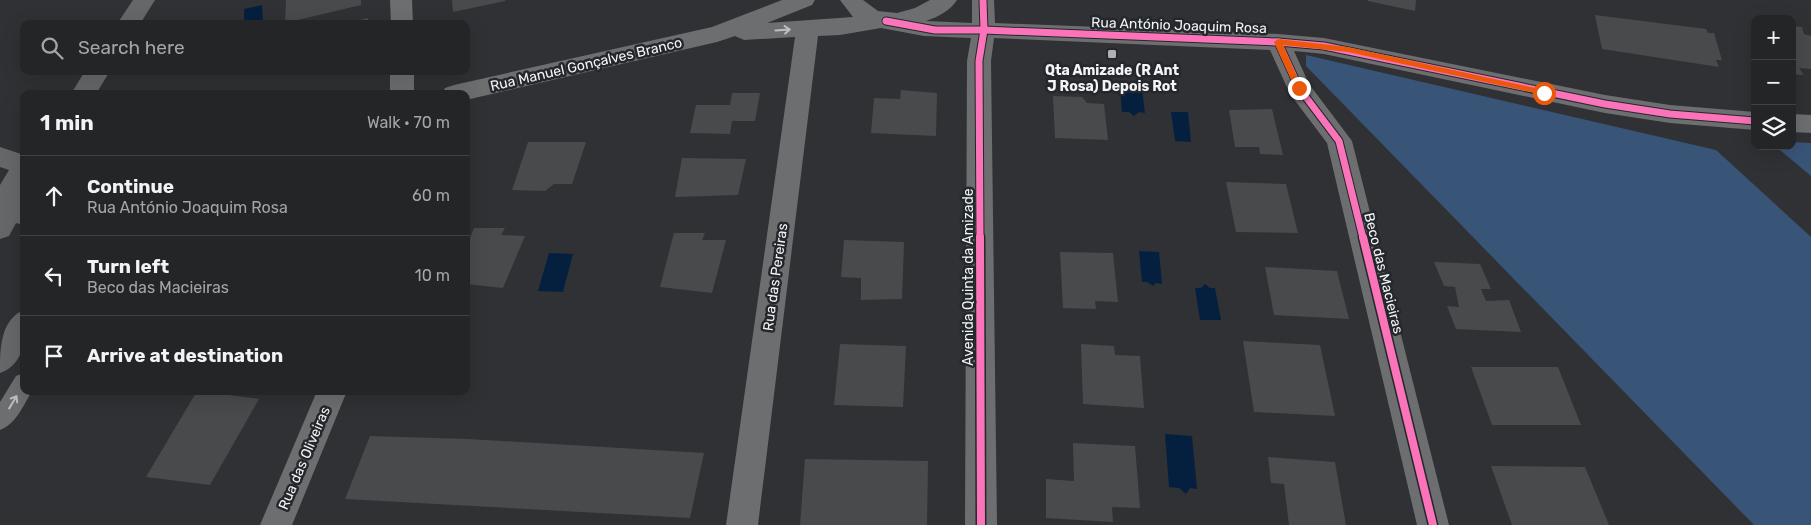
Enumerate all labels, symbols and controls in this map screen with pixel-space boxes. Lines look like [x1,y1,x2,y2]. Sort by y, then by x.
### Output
street label: Rua António Joaquim Rosa [1091,14,1267,37]
map controls [1751,15,1796,150]
button: + [1751,15,1796,60]
search box [20,20,470,75]
one-way arrow [775,25,791,34]
icon: search [38,34,66,62]
street label: Rua Manuel Gonçalves Branco [488,34,684,95]
text: Search here [78,36,185,59]
marker: Qta Amizade (R Ant J Rosa) Depois Rot [1106,48,1118,60]
button: − [1751,60,1796,105]
place label: Qta Amizade (R Ant J Rosa) Depois Rot [1045,62,1179,95]
route end [1288,77,1311,100]
route start [1533,82,1556,105]
button: layers [1751,105,1796,150]
text: 1 min [40,110,94,135]
text: Walk · 70 m [367,113,450,132]
text: Continue [87,175,174,198]
icon: ahead [40,182,68,210]
text: 60 m [412,186,450,205]
street label: Avenida Quinta da Amizade [960,188,977,366]
text: Rua António Joaquim Rosa [87,198,288,217]
street label: Beco das Macieiras [1360,211,1407,335]
street label: Rua das Pereiras [760,222,791,332]
text: Turn left [87,255,169,278]
icon: left [40,262,68,290]
text: 10 m [415,266,450,285]
text: Beco das Macieiras [87,278,229,297]
icon: arrive [40,342,68,370]
text: Arrive at destination [87,344,283,367]
one-way arrow [8,395,18,409]
street label: Rua das Oliveiras [275,404,334,512]

